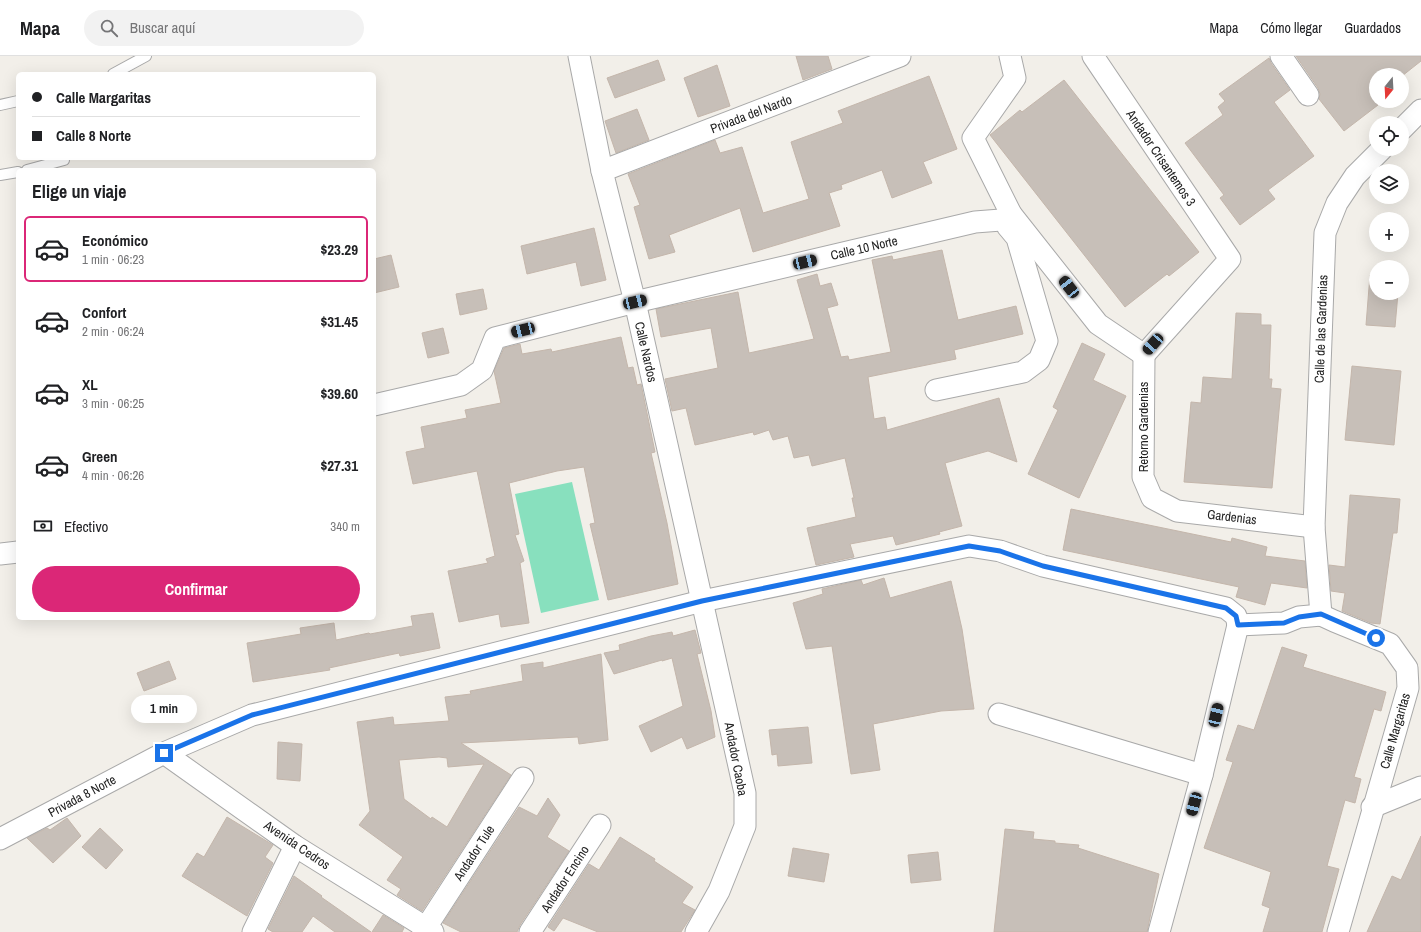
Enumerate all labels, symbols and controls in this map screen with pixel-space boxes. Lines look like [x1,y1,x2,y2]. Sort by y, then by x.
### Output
search box [84,10,364,46]
text: Mapa [20,15,60,41]
icon: search [98,17,120,39]
text: Buscar aquí [130,17,195,38]
text: Mapa [1210,19,1238,37]
text: Cómo llegar [1260,19,1322,37]
text: Guardados [1344,19,1401,37]
north arrow [1369,68,1409,108]
map controls [1369,68,1409,300]
text: Calle Margaritas [56,87,151,108]
street label: Privada del Nardo [708,91,794,137]
street label: Andador Crisantemos 3 [1122,106,1200,209]
button: locate [1369,116,1409,156]
text: Calle 8 Norte [56,125,131,146]
button: layers [1369,164,1409,204]
text: Elige un viaje [32,179,126,204]
button: + [1369,212,1409,252]
text: Económico [82,230,148,251]
icon: car [34,231,70,267]
street label: Calle 10 Norte [829,232,899,264]
text: $23.29 [320,239,358,260]
text: 1 min · 06:23 [82,251,144,268]
car [792,253,818,271]
button: − [1369,260,1409,300]
car [1057,274,1081,300]
street label: Calle de las Gardenias [1311,275,1331,383]
car [622,293,648,311]
text: Confort [82,302,126,323]
icon: car [34,303,70,339]
text: $31.45 [320,311,358,332]
street label: Calle Nardos [631,320,661,384]
car [510,321,536,339]
text: 2 min · 06:24 [82,323,144,340]
car [1141,331,1165,357]
text: XL [82,374,98,395]
icon: car [34,375,70,411]
street label: Retorno Gardenias [1135,382,1152,472]
text: $39.60 [320,383,358,404]
text: 3 min · 06:25 [82,395,144,412]
text: Green [82,446,118,467]
icon: car [34,447,70,483]
text: $27.31 [320,455,358,476]
text: 4 min · 06:26 [82,467,144,484]
street label: Gardenias [1206,506,1258,528]
icon: cash [32,515,54,537]
text: Efectivo [64,516,108,537]
text: 340 m [330,518,360,535]
button: Confirmar [32,566,360,612]
route start [1367,629,1385,647]
street label: Calle Margaritas [1376,691,1414,771]
callout: 1 min [131,695,197,723]
text: 1 min [150,700,178,717]
car [1207,702,1225,728]
street label: Andador Caoba [720,720,751,797]
route end [155,744,173,762]
street label: Privada 8 Norte [45,771,119,821]
car [1185,791,1203,817]
street label: Avenida Cedros [260,816,333,873]
street label: Andador Tule [449,822,498,885]
street label: Andador Encino [537,842,593,917]

